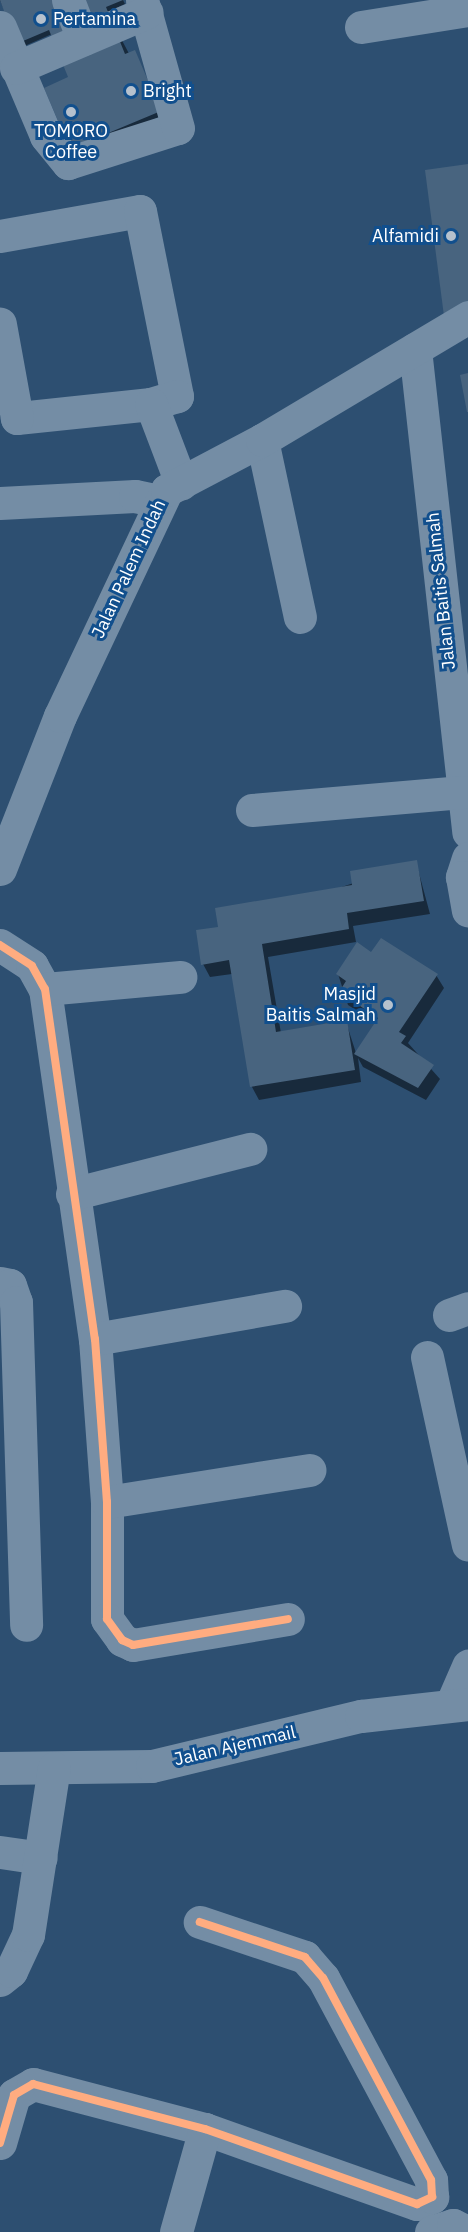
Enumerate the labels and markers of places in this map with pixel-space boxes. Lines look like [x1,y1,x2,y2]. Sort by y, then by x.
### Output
place label: Pertamina [53,8,136,30]
marker: Pertamina [34,12,48,26]
place label: Bright [143,80,192,102]
marker: Bright [124,84,138,98]
marker: TOMORO Coffee [64,105,78,119]
place label: TOMORO Coffee [34,121,108,164]
place label: Alfamidi [372,225,439,247]
marker: Alfamidi [444,229,458,243]
place label: Masjid Baitis Salmah [266,984,376,1026]
marker: Masjid Baitis Salmah [381,998,395,1012]

